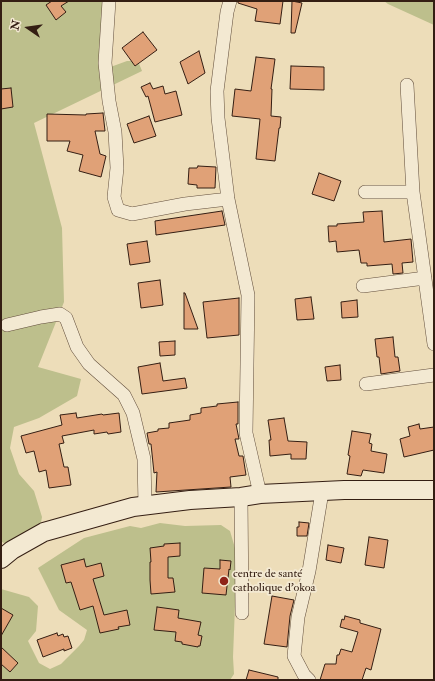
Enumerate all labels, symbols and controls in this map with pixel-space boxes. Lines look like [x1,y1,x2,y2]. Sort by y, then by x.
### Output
north arrow [8,8,48,48]
text: N [8,19,23,31]
place label: centre de santé catholique d'okoa [233,567,316,595]
marker: centre de santé catholique d'okoa [218,575,230,587]

